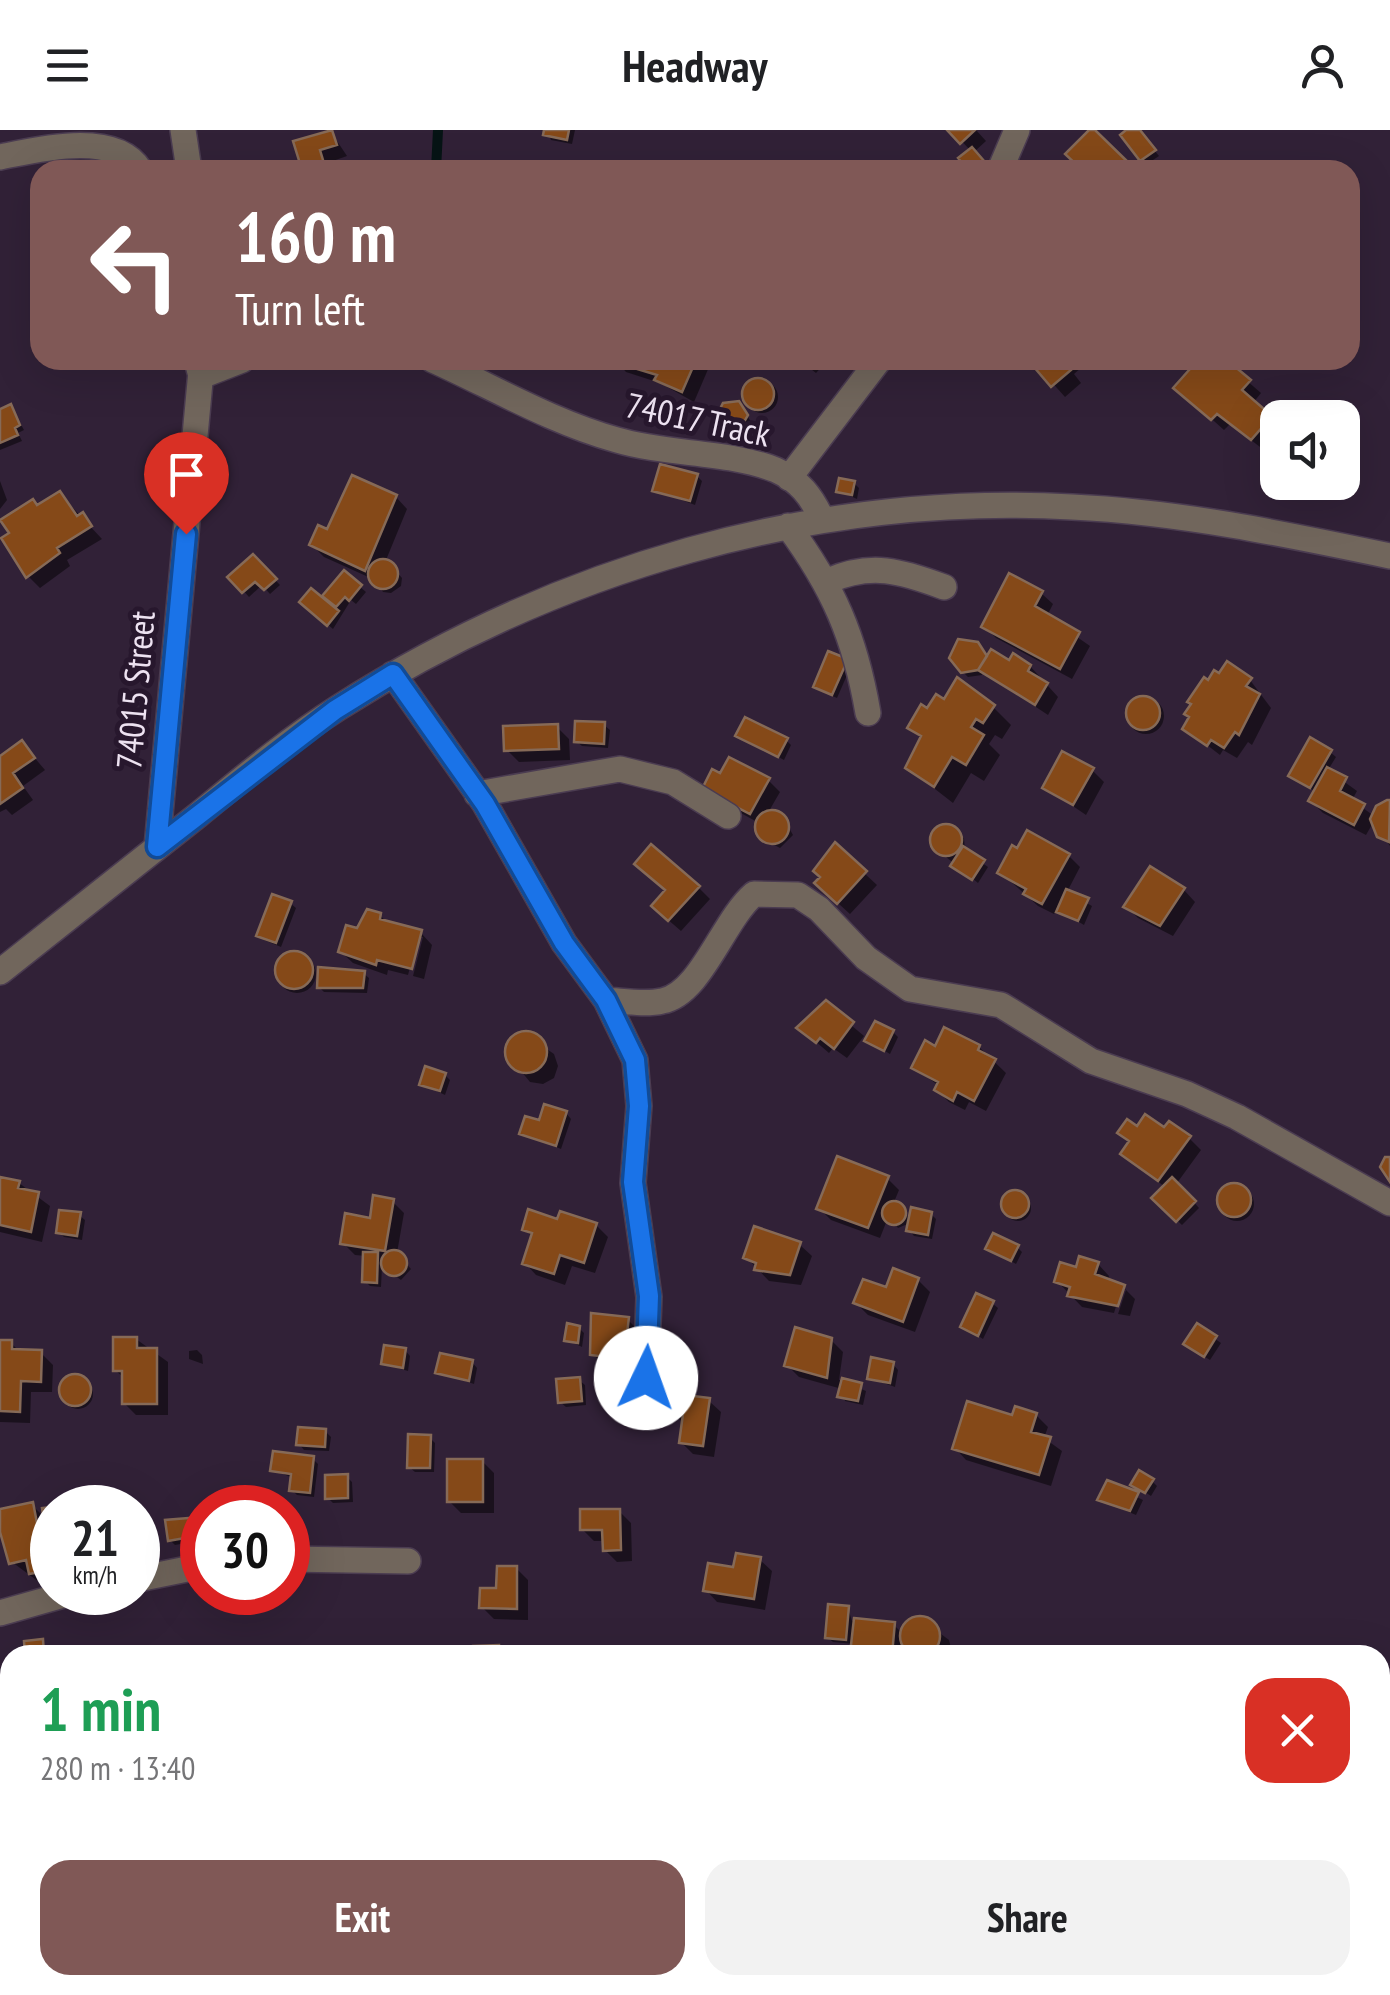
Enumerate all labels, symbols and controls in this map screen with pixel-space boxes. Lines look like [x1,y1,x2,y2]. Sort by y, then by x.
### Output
text: Headway [622,36,768,94]
icon: menu [40,38,95,93]
icon: person [1295,38,1350,93]
text: 160 m [235,191,396,281]
icon: left [70,200,200,330]
text: Turn left [235,279,365,337]
street label: 74017 Track [622,381,775,457]
map controls [1260,400,1360,500]
button: sound [1260,400,1360,500]
pin [144,432,229,535]
icon: arrive [159,447,214,502]
street label: 74015 Street [105,609,165,771]
position arrow [594,1326,698,1430]
speed limit sign: 30 [180,1485,310,1615]
text: 21 [71,1505,119,1570]
text: km/h [73,1559,117,1591]
text: 1 min [40,1670,161,1748]
button: close [1245,1678,1350,1783]
text: 280 m · 13:40 [40,1747,195,1789]
button: Exit [40,1860,685,1975]
button: Share [705,1860,1350,1975]

